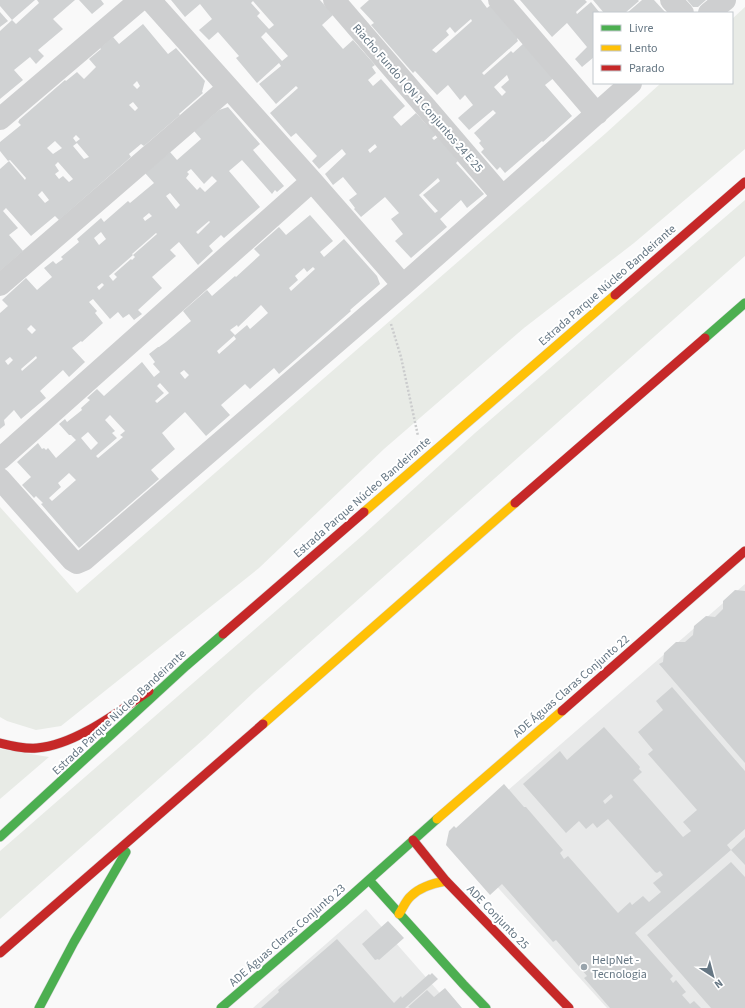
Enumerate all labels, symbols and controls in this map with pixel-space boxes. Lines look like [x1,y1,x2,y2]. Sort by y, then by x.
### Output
legend [593,12,733,84]
street label: Riacho Fundo I QN 1 Conjuntos 24 E 25 [348,20,487,176]
text: Livre [629,20,653,37]
text: Lento [629,40,658,57]
text: Parado [629,60,664,77]
street label: Estrada Parque Núcleo Bandeirante [535,221,680,350]
street label: Estrada Parque Núcleo Bandeirante [290,433,435,562]
street label: ADE Águas Claras Conjunto 22 [509,631,633,742]
street label: Estrada Parque Núcleo Bandeirante [49,646,190,779]
street label: ADE Águas Claras Conjunto 23 [225,880,349,991]
street label: ADE Conjunto 25 [463,881,533,953]
place label: HelpNet - Tecnologia [592,952,647,983]
north arrow [693,956,733,996]
marker: HelpNet - Tecnologia [579,962,589,972]
text: N [711,975,726,992]

